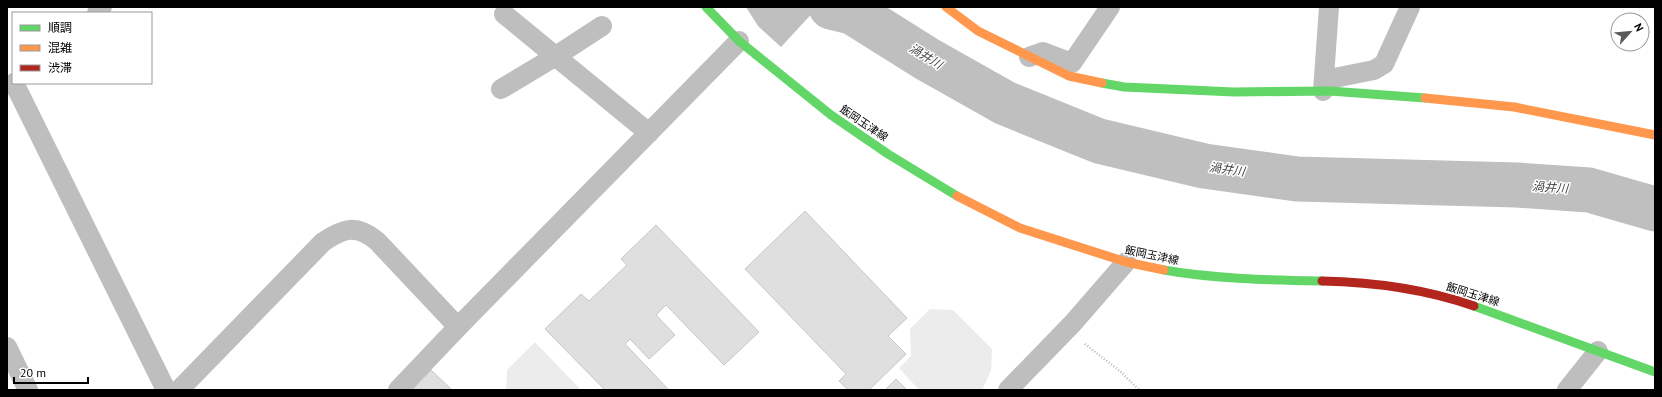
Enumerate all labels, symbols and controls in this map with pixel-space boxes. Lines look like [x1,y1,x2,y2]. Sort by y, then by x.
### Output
legend [12,12,152,84]
north arrow [1610,12,1650,52]
text: 順調 [48,20,72,35]
text: N [1631,21,1647,34]
text: 混雑 [48,40,72,55]
water label: 渦井川 [907,40,947,73]
text: 渋滞 [48,60,72,75]
street label: 飯岡玉津線 [837,102,891,144]
water label: 渦井川 [1208,159,1248,179]
water label: 渦井川 [1532,178,1570,196]
street label: 飯岡玉津線 [1124,242,1180,268]
street label: 飯岡玉津線 [1445,279,1501,309]
scale bar [14,359,88,385]
text: 20 m [20,365,46,380]

